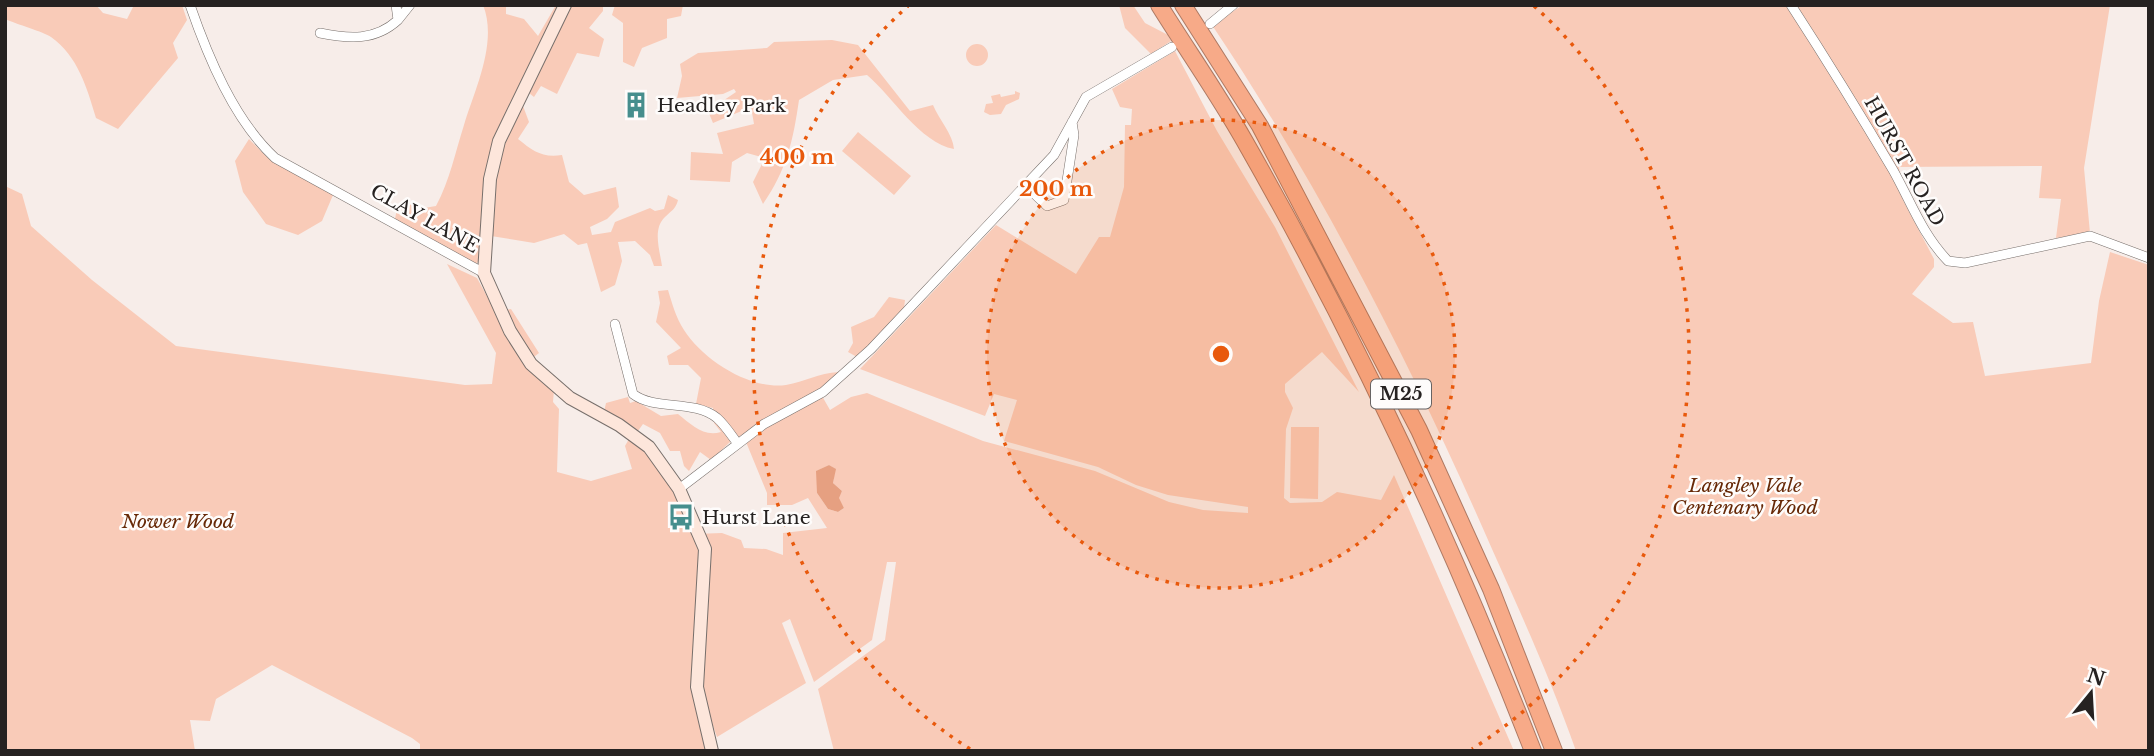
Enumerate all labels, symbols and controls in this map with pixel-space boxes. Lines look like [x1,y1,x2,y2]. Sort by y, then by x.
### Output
building icon: Headley Park [621,90,651,120]
street label: HURST ROAD [1859,92,1950,230]
place label: Headley Park [657,94,787,117]
text: 400 m [760,144,834,170]
text: 200 m [1019,176,1093,202]
street label: CLAY LANE [367,179,483,258]
centre of rings [1209,342,1233,366]
road number: M25 [1371,380,1431,408]
park label: Langley Vale Centenary Wood [1672,474,1818,519]
bus stop icon: Hurst Lane [666,502,696,532]
place label: Hurst Lane [702,506,811,529]
park label: Nower Wood [121,510,235,533]
north arrow [2056,658,2126,728]
text: N [2084,664,2108,691]

